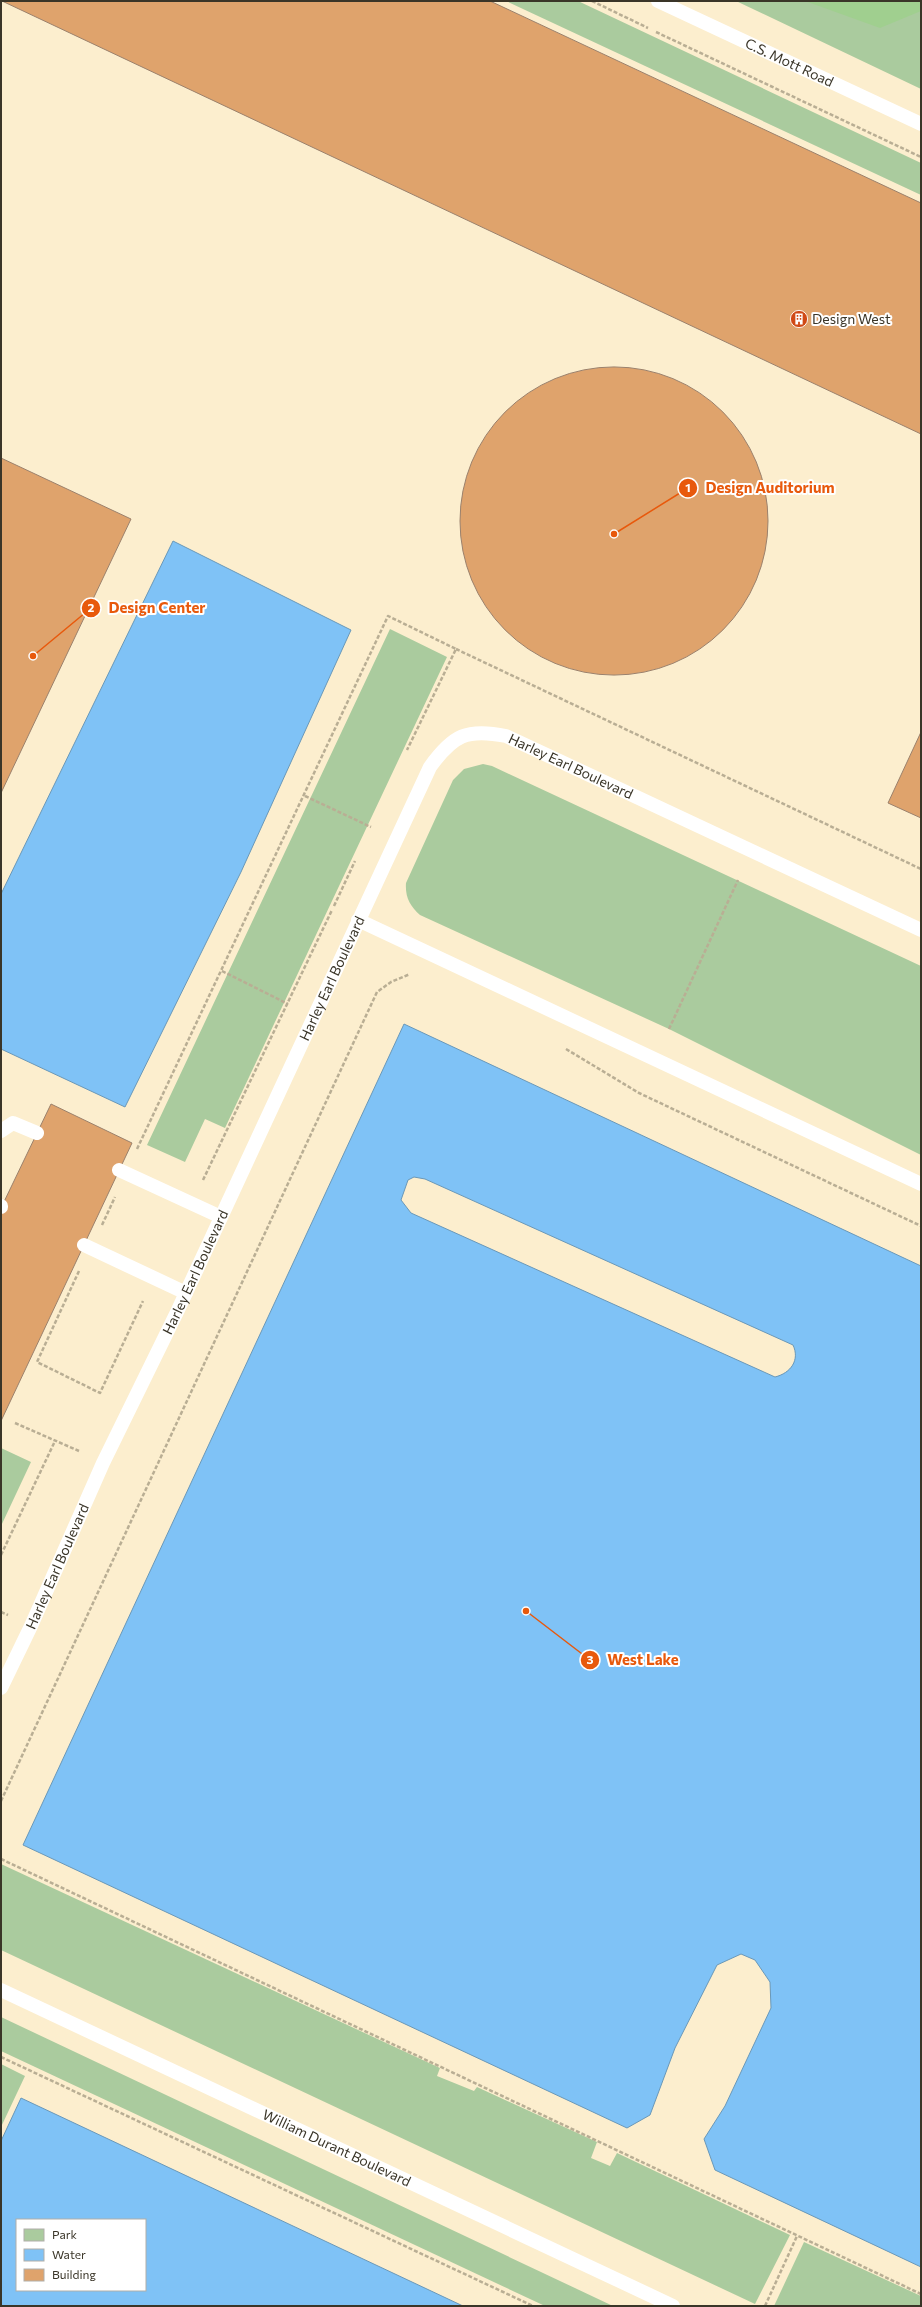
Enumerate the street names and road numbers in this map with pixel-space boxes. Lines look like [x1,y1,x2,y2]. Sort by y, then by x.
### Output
street label: C.S. Mott Road [743,34,836,90]
street label: Harley Earl Boulevard [506,729,636,802]
street label: Harley Earl Boulevard [295,913,368,1043]
street label: Harley Earl Boulevard [158,1207,231,1337]
street label: Harley Earl Boulevard [22,1501,92,1632]
street label: William Durant Boulevard [260,2105,414,2190]

